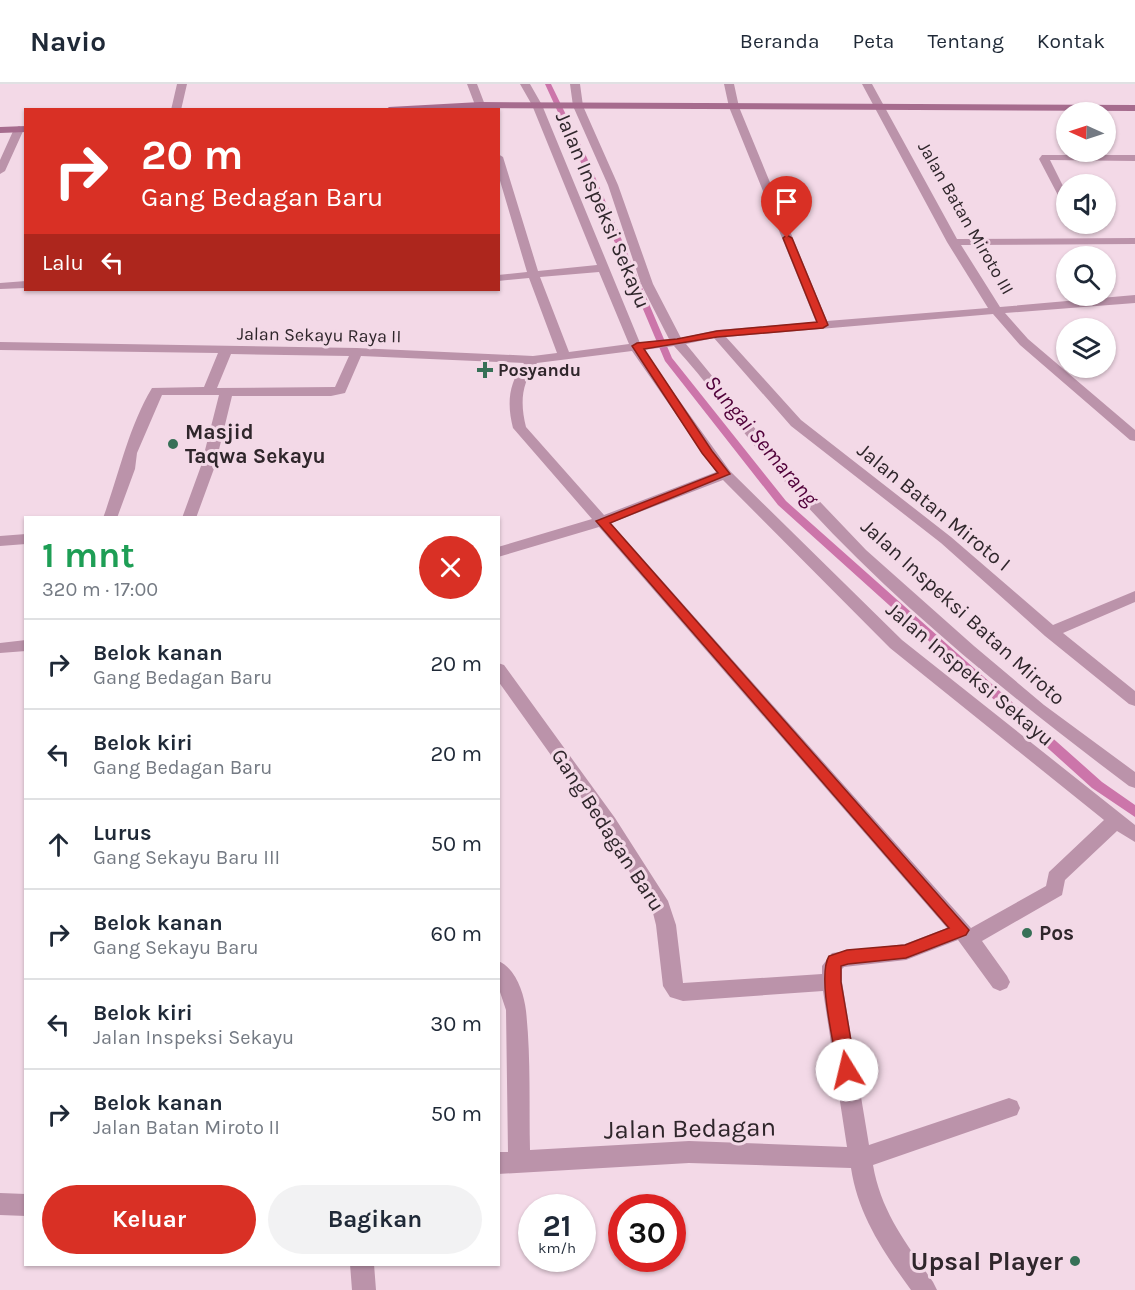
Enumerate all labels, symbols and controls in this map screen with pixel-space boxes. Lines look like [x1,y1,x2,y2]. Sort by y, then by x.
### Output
text: Navio [30,25,106,58]
text: Beranda [740,29,820,53]
text: Peta [853,29,894,53]
text: Tentang [927,29,1004,53]
text: Kontak [1037,29,1105,53]
north arrow [1056,102,1116,162]
map controls [1056,102,1116,378]
street label: Jalan Inspeksi Sekayu [551,108,655,312]
text: 20 m [141,130,243,180]
icon: right [42,132,120,210]
street label: Jalan Batan Miroto III [913,138,1019,298]
button: sound [1056,174,1116,234]
pin [761,176,812,238]
text: Gang Bedagan Baru [141,181,383,213]
icon: arrive [770,185,803,218]
icon: left [96,246,129,279]
button: search [1056,246,1116,306]
text: Lalu [42,250,84,276]
button: layers [1056,318,1116,378]
street label: Jalan Sekayu Raya II [237,323,401,347]
place label: Posyandu [498,359,581,381]
marker: Posyandu [476,361,494,379]
water label: Sungai Semarang [699,370,824,512]
place label: Masjid Taqwa Sekayu [185,420,326,469]
marker: Masjid Taqwa Sekayu [166,437,180,451]
street label: Jalan Batan Miroto I [853,438,1015,576]
street label: Jalan Inspeksi Batan Miroto [856,514,1070,710]
text: 1 mnt [42,534,135,576]
button: close [419,536,482,599]
text: 320 m · 17:00 [42,578,158,601]
street label: Jalan Inspeksi Sekayu [881,597,1059,751]
text: Belok kanan [93,640,223,666]
icon: right [42,648,75,681]
text: 20 m [430,651,482,677]
text: Gang Bedagan Baru [93,666,272,689]
text: Belok kiri [93,730,193,756]
icon: left [42,738,75,771]
text: 20 m [430,741,482,767]
street label: Gang Bedagan Baru [547,744,669,916]
text: Gang Bedagan Baru [93,756,272,779]
text: Lurus [93,820,152,846]
icon: ahead [42,828,75,861]
text: 50 m [431,831,482,857]
text: Gang Sekayu Baru III [93,846,280,869]
text: Belok kanan [93,910,223,936]
icon: right [42,918,75,951]
text: 60 m [431,921,482,947]
place label: Pos [1039,921,1074,945]
marker: Pos [1020,926,1034,940]
text: Gang Sekayu Baru [93,936,259,959]
text: Belok kiri [93,1000,193,1026]
icon: left [42,1008,75,1041]
text: 30 m [430,1011,482,1037]
text: Jalan Inspeksi Sekayu [93,1026,294,1049]
position arrow [815,1038,879,1102]
text: Belok kanan [93,1090,223,1116]
icon: right [42,1098,75,1131]
text: 50 m [431,1101,482,1127]
street label: Jalan Bedagan [604,1111,776,1146]
text: Jalan Batan Miroto II [93,1116,280,1139]
button: Keluar [42,1185,256,1254]
button: Bagikan [268,1185,482,1254]
speed limit sign: 30 [608,1194,686,1272]
text: 21 [543,1208,571,1244]
text: km/h [538,1239,576,1257]
place label: Upsal Player [910,1246,1064,1277]
marker: Upsal Player [1068,1254,1082,1268]

